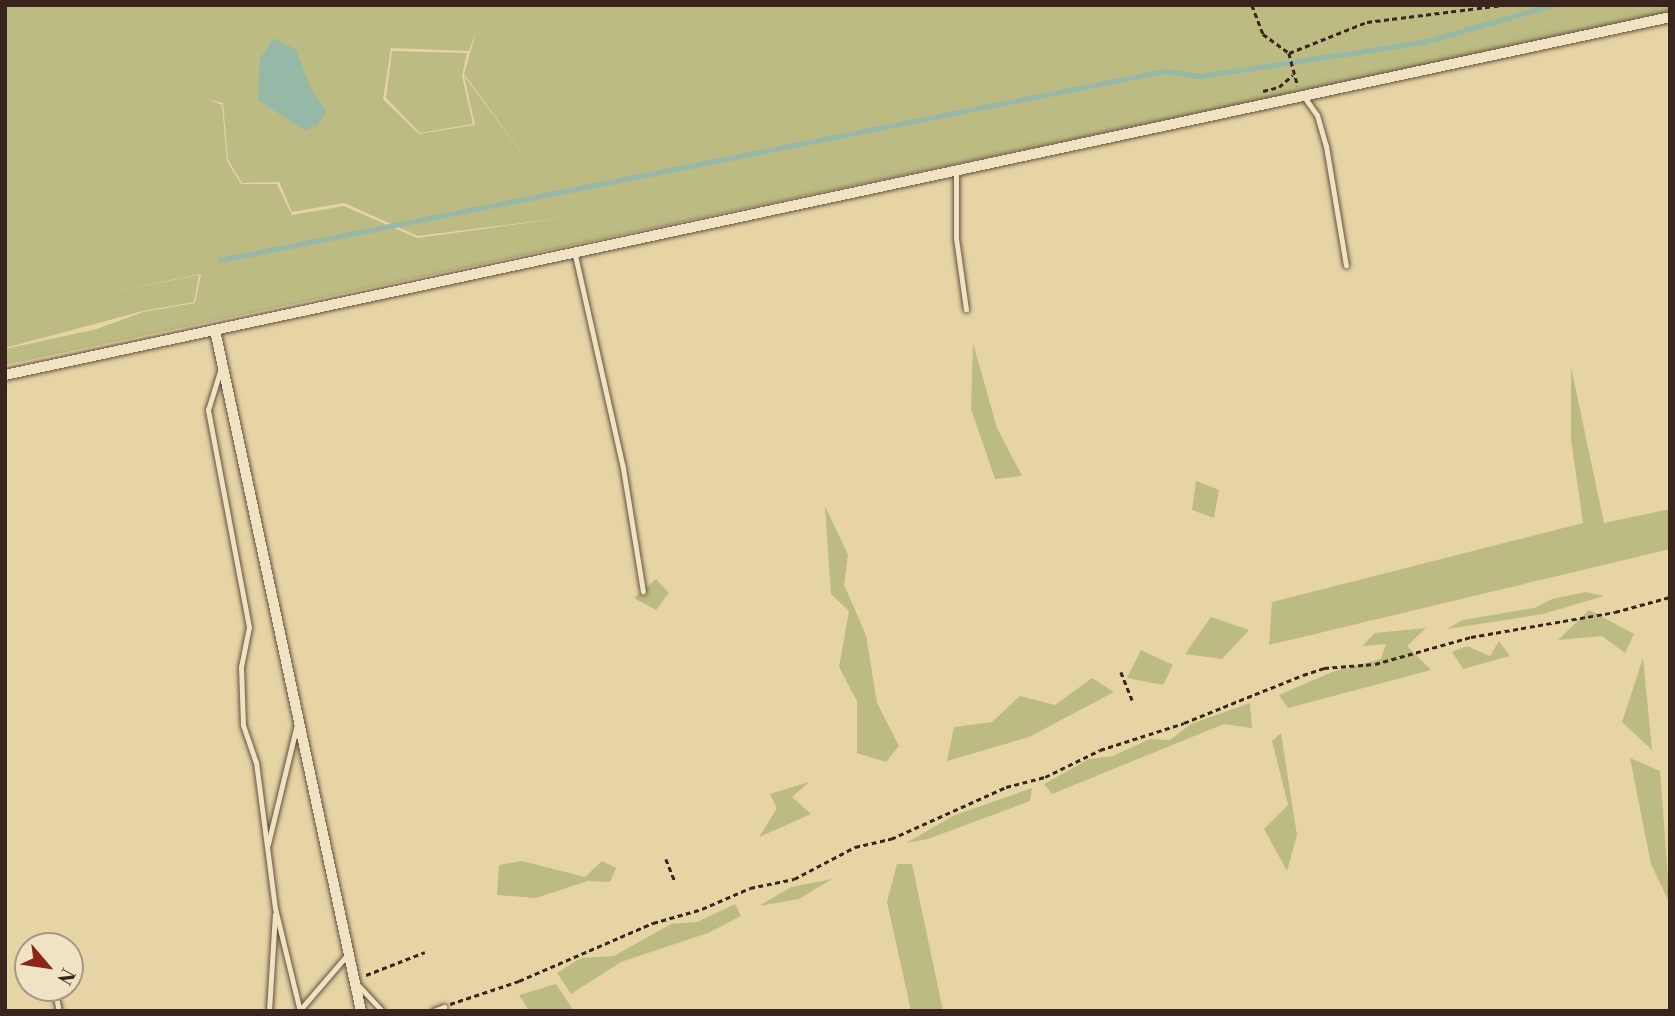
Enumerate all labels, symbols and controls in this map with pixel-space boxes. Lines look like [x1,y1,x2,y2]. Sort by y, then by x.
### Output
north arrow [14,932,84,1002]
text: N [51,964,80,989]

